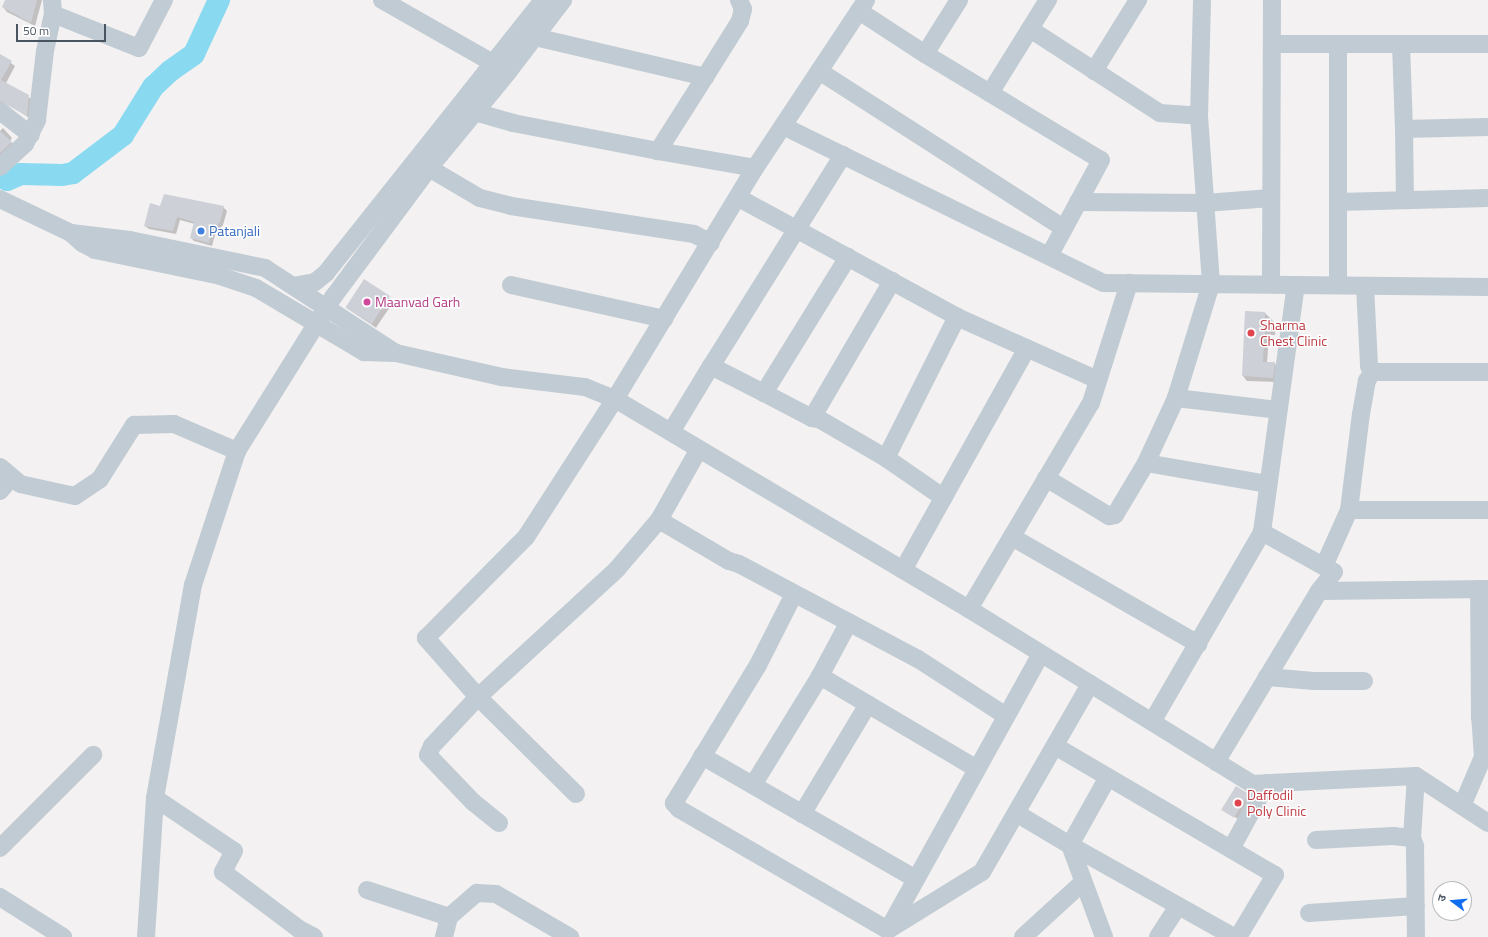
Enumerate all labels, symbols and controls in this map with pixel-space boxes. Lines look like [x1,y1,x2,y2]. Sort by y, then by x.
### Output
scale bar [18,16,108,42]
text: 50 m [23,21,49,40]
place label: Patanjali [209,223,260,239]
marker: Patanjali [196,226,206,236]
place label: Maanvad Garh [375,294,460,310]
marker: Maanvad Garh [362,297,372,307]
place label: Sharma Chest Clinic [1260,317,1327,350]
marker: Sharma Chest Clinic [1245,327,1257,339]
place label: Daffodil Poly Clinic [1247,787,1306,820]
marker: Daffodil Poly Clinic [1232,797,1244,809]
north arrow [1432,881,1472,921]
text: उ [1433,893,1450,903]

